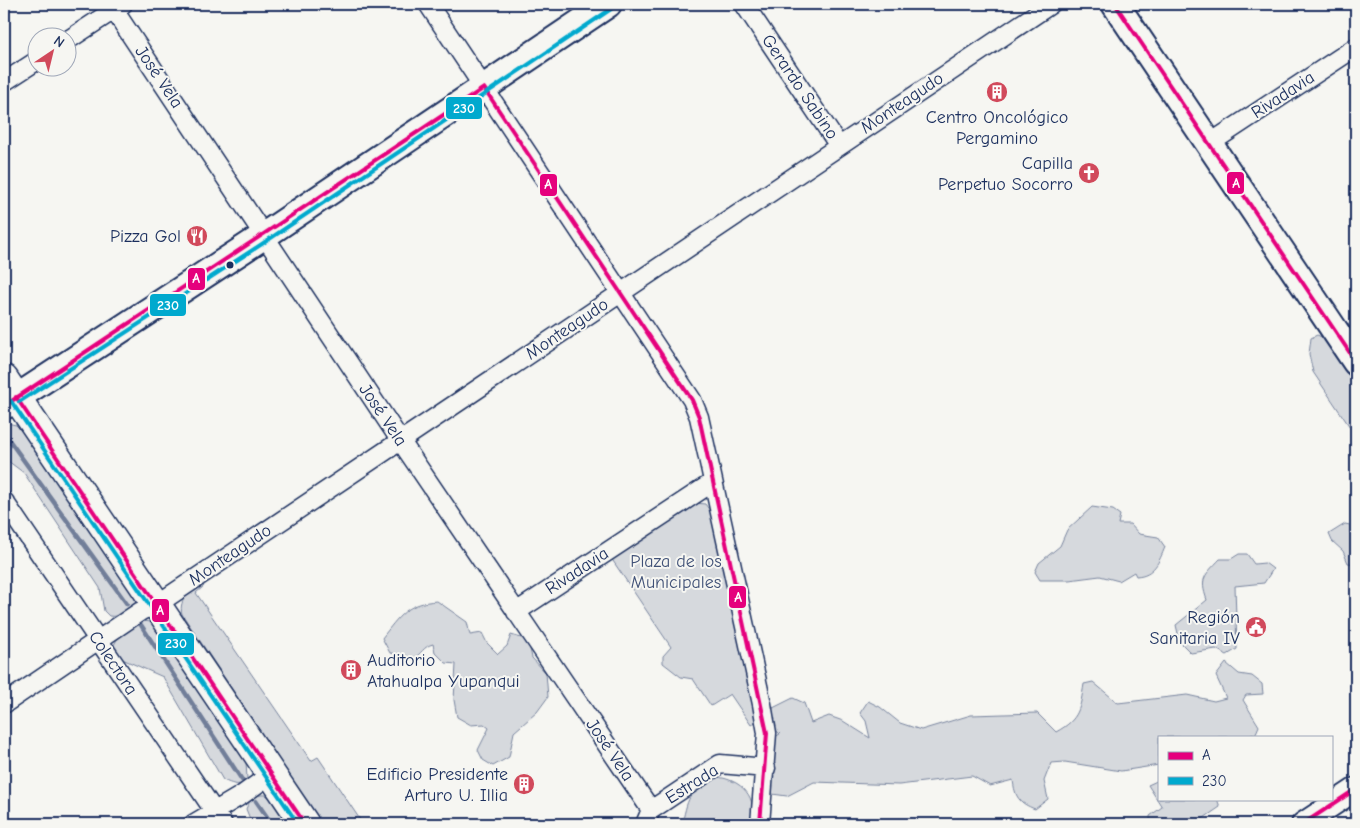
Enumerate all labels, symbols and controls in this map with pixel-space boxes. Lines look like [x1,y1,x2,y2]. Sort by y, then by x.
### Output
north arrow [28,28,78,78]
street label: Gerardo Sabino [757,31,843,143]
text: N [51,32,68,51]
street label: José Vela [130,42,188,112]
street label: Rivadavia [1248,67,1318,123]
street label: Monteagudo [857,68,947,138]
building icon: Centro Oncológico Pergamino [985,80,1009,104]
line badge: 230 [445,96,483,120]
text: 230 [453,100,475,117]
place label: Centro Oncológico Pergamino [926,107,1068,149]
place label: Capilla Perpetuo Socorro [938,153,1073,195]
church icon: Capilla Perpetuo Socorro [1077,161,1101,185]
line badge: A [1226,171,1245,195]
line badge: A [539,173,558,197]
text: A [1232,175,1240,192]
text: A [544,176,552,193]
restaurant icon: Pizza Gol [185,224,209,248]
place label: Pizza Gol [110,226,181,247]
unlabelled marker [225,260,235,270]
line badge: A [187,267,206,291]
text: A [192,270,200,287]
line badge: 230 [149,293,187,317]
street label: Monteagudo [522,294,612,364]
text: 230 [157,297,179,314]
street label: José Vela [354,380,412,450]
street label: Monteagudo [185,520,275,590]
street label: Rivadavia [542,543,612,599]
park label: Plaza de los Municipales [630,551,722,593]
line badge: A [728,585,747,609]
text: A [734,589,742,606]
line badge: A [151,598,170,623]
text: A [156,602,164,619]
place label: Región Sanitaria IV [1150,607,1240,649]
public building icon: Región Sanitaria IV [1244,615,1268,639]
street label: Colectora [84,627,142,699]
line badge: 230 [157,632,195,656]
text: 230 [165,635,187,652]
place label: Auditorio Atahualpa Yupanqui [367,650,520,692]
building icon: Auditorio Atahualpa Yupanqui [339,658,363,682]
street label: José Vela [581,715,639,785]
legend [1158,736,1332,800]
text: A [1202,746,1211,764]
street label: Estrada [662,760,722,808]
place label: Edificio Presidente Arturo U. Illia [366,764,508,806]
building icon: Edificio Presidente Arturo U. Illia [512,772,536,796]
text: 230 [1202,772,1227,790]

